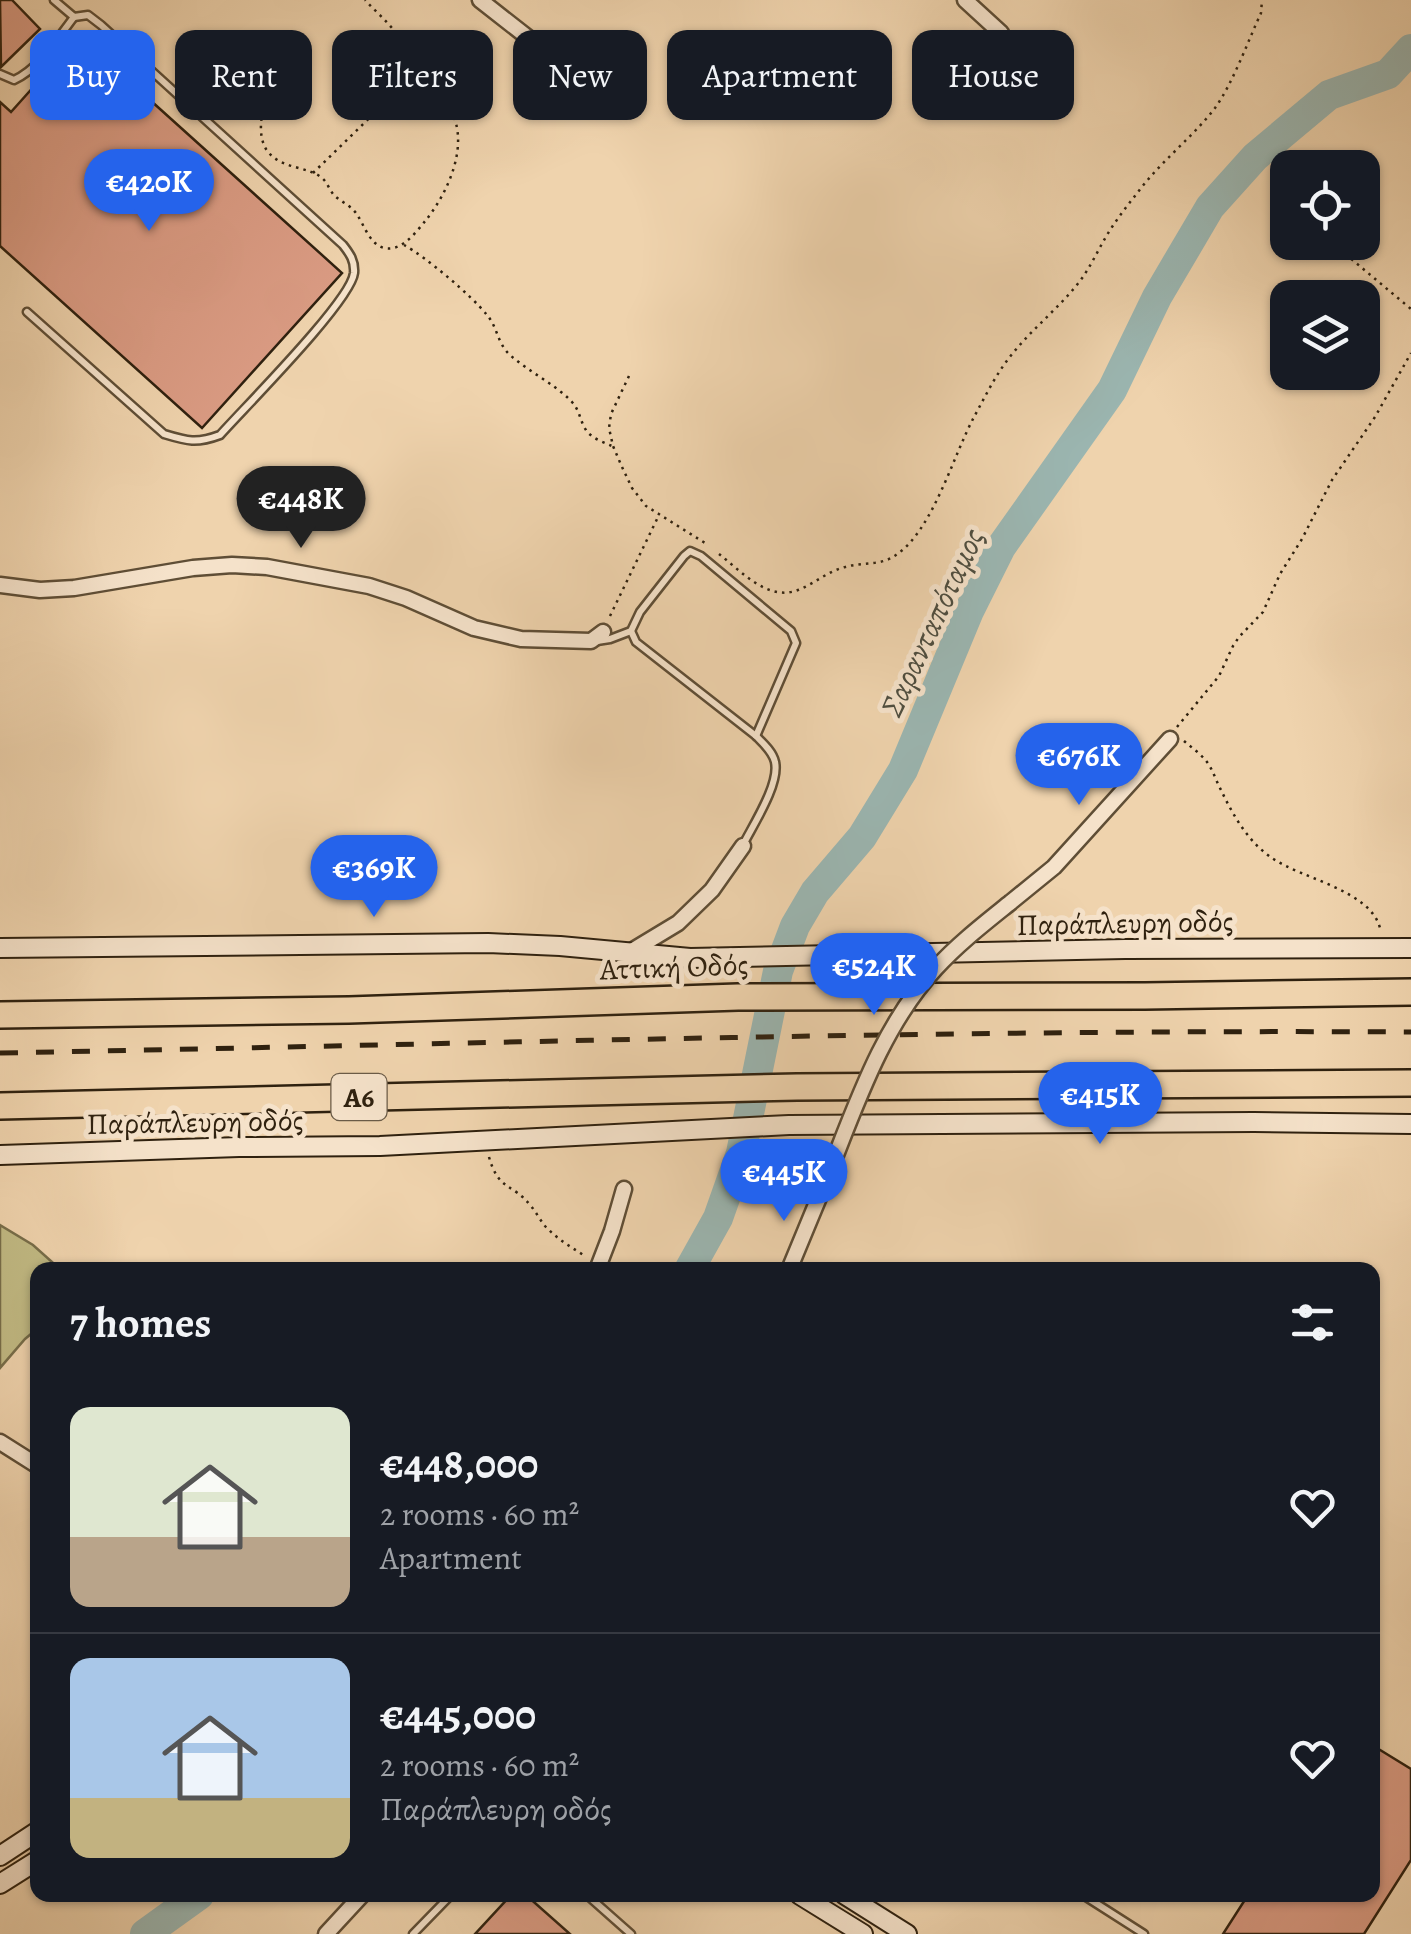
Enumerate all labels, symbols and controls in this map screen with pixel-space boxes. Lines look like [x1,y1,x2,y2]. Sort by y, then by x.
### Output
chip: Buy [30,30,155,120]
chip: Rent [175,30,312,120]
chip: Filters [332,30,493,120]
chip: New [513,30,647,120]
chip: Apartment [667,30,892,120]
chip: House [912,30,1074,120]
pin: €420K [79,149,219,234]
map controls [1270,150,1380,390]
button: locate [1270,150,1380,260]
text: €420K [106,159,192,203]
button: layers [1270,280,1380,390]
pin: €448K [231,466,371,551]
text: €448K [259,476,343,520]
water label: Σαρανταπόταμος [869,521,995,724]
pin: €676K [1009,723,1149,808]
text: €676K [1038,733,1120,777]
pin: €369K [304,835,444,920]
text: €369K [333,845,415,889]
street label: Παράπλευρη οδός [1016,901,1234,945]
pin: €524K [804,933,944,1018]
text: €524K [832,943,916,987]
street label: Αττική Οδός [598,944,749,990]
pin: €415K [1030,1062,1170,1147]
text: €415K [1060,1072,1140,1116]
road number: Α6 [332,1074,386,1120]
street label: Παράπλευρη οδός [86,1100,304,1144]
pin: €445K [714,1139,854,1224]
text: €445K [742,1149,826,1193]
text: 7 homes [70,1294,211,1351]
icon: filters [1285,1295,1340,1350]
text: €448,000 [380,1435,538,1492]
icon: home [150,1447,270,1567]
icon: heart [1285,1480,1340,1535]
text: 2 rooms · 60 m² [380,1492,579,1536]
text: Apartment [380,1536,522,1580]
text: €445,000 [380,1686,536,1743]
icon: home [150,1698,270,1818]
icon: heart [1285,1731,1340,1786]
text: 2 rooms · 60 m² [380,1743,579,1787]
text: Παράπλευρη οδός [380,1787,612,1831]

